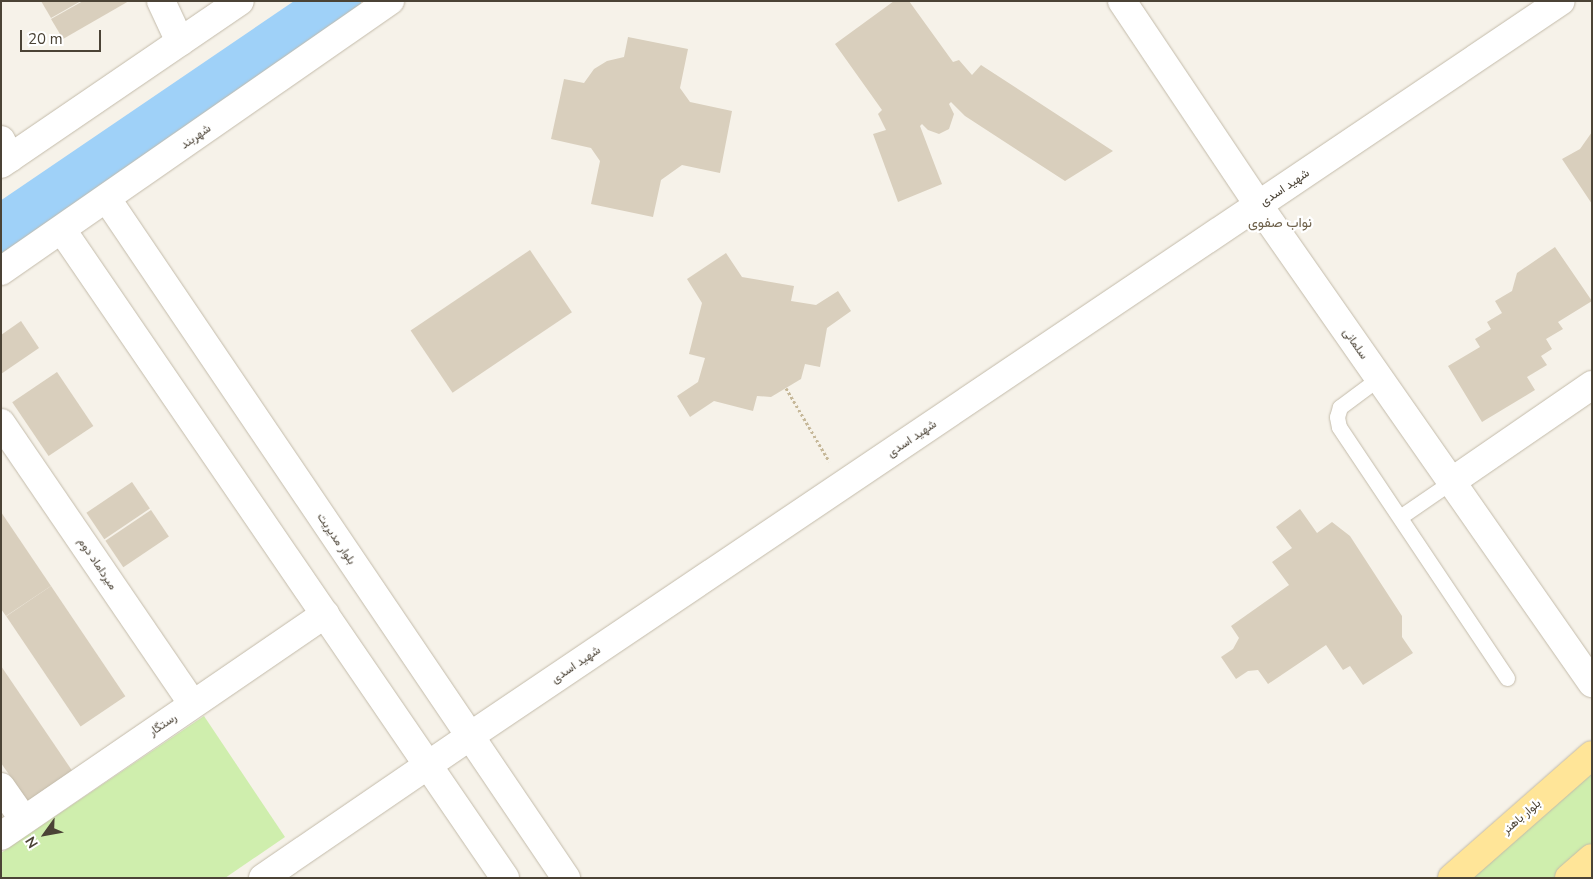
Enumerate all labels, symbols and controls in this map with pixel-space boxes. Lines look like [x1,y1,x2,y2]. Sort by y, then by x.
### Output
scale bar [22,20,104,52]
text: 20 m [28,29,63,49]
street label: شهربند [178,121,214,153]
street label: شهید اسدی [1258,166,1312,210]
district label: نواب صفوی [1248,215,1312,231]
street label: سلمانی [1339,326,1371,362]
street label: شهید اسدی [885,417,939,461]
street label: بلوار مدیریت [314,510,358,568]
street label: میرداماد دوم [74,535,120,593]
street label: شهید اسدی [549,643,603,687]
street label: رستگار [146,710,180,740]
street label: بلوار باهنر [1500,796,1544,838]
north arrow [20,809,70,859]
text: N [21,833,43,852]

